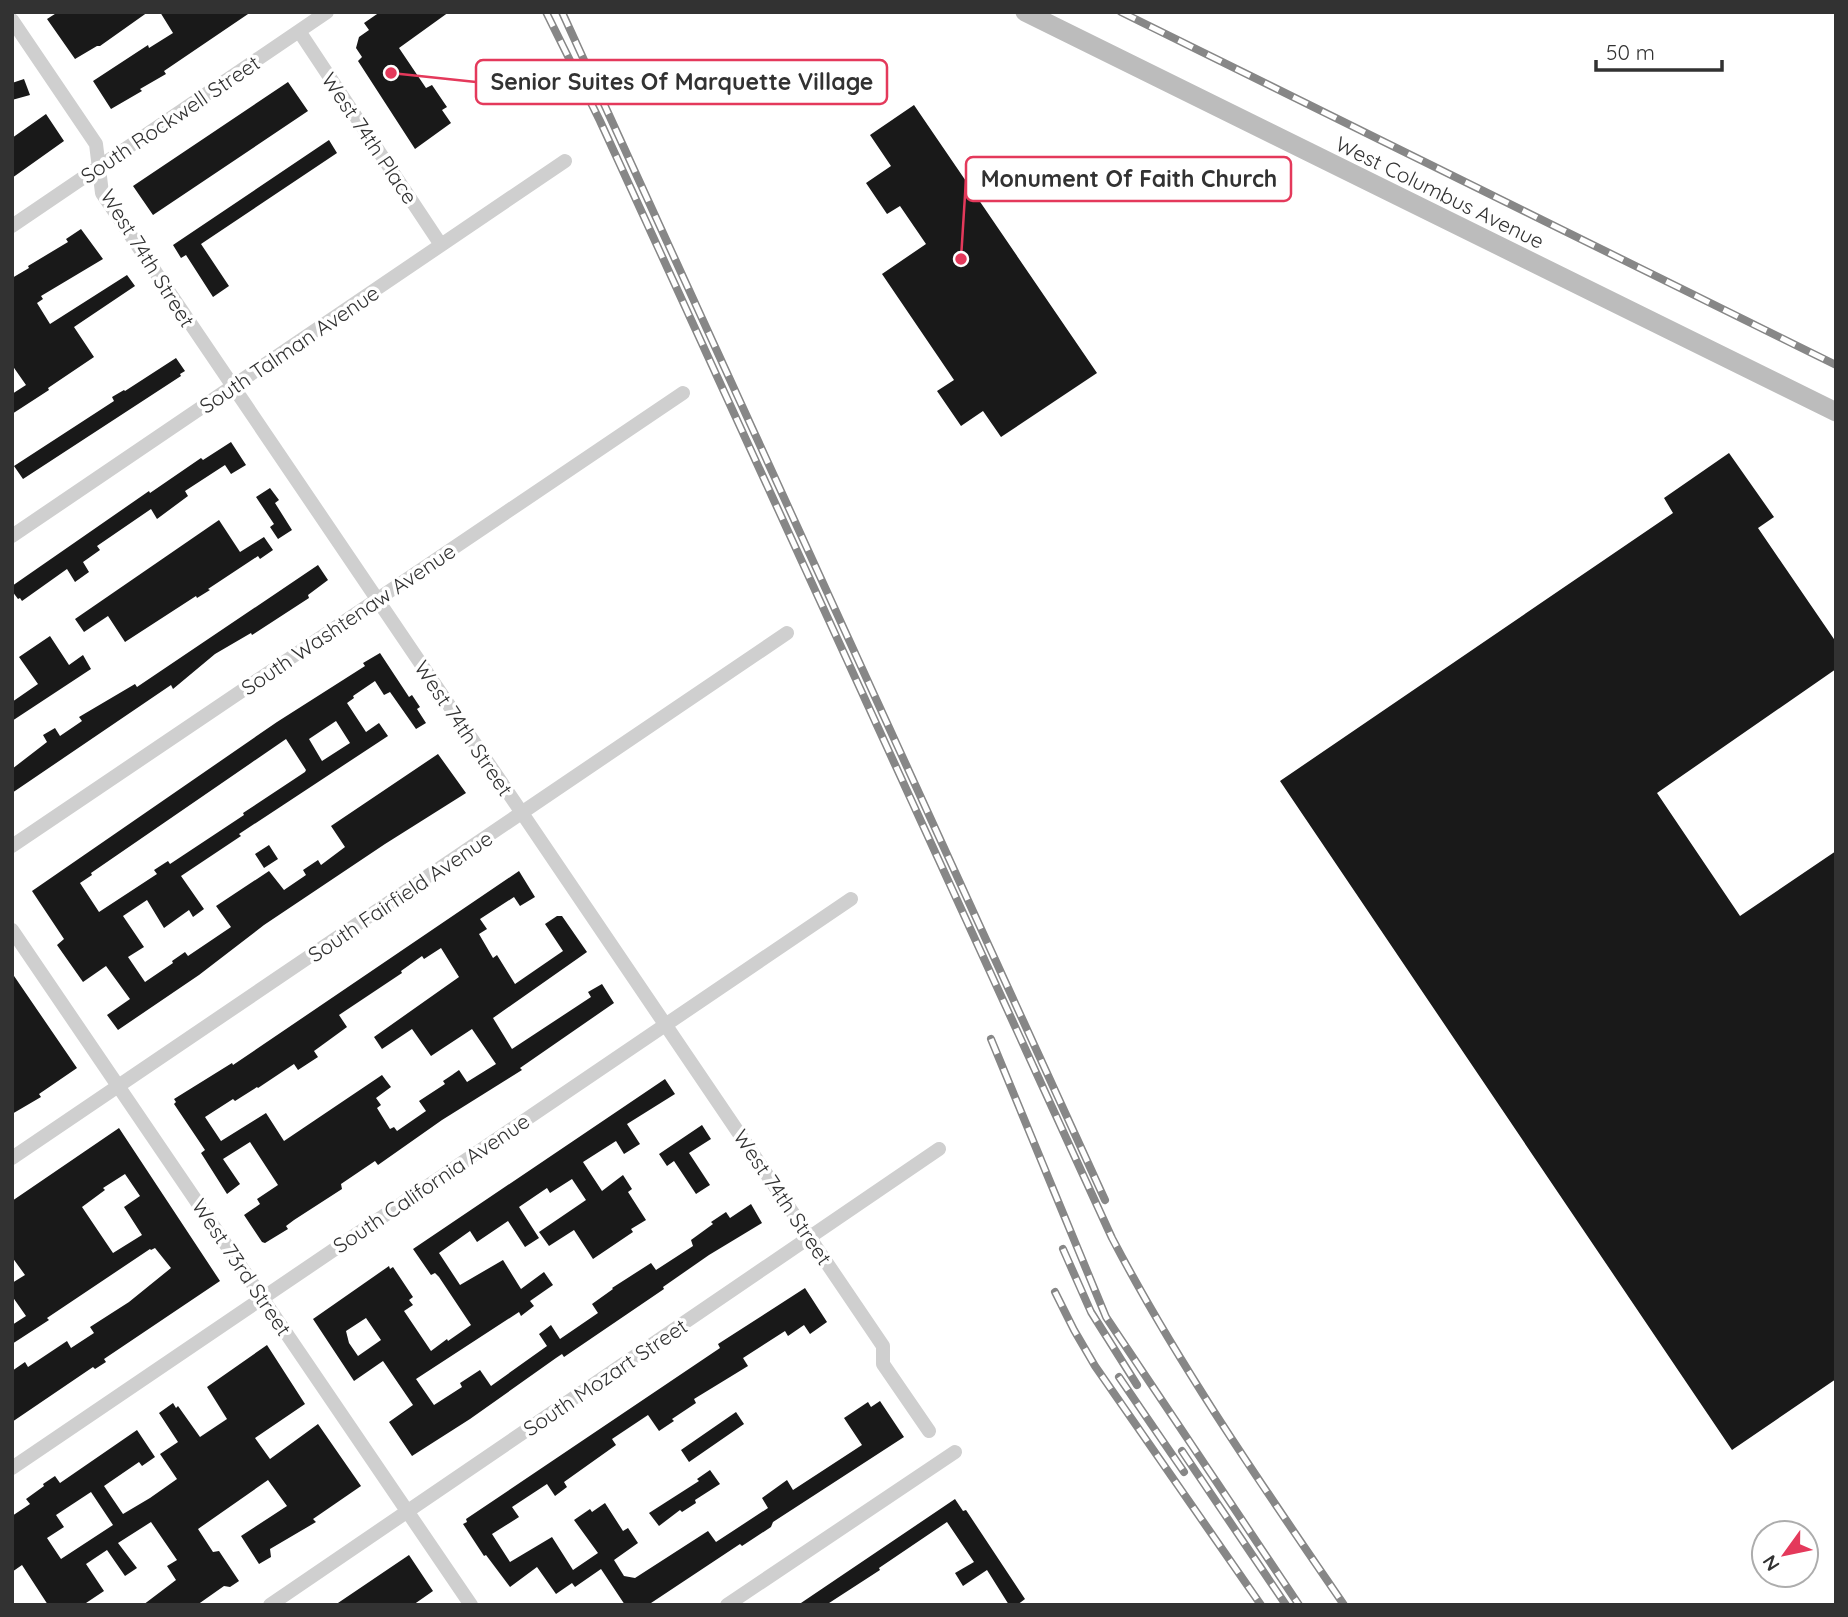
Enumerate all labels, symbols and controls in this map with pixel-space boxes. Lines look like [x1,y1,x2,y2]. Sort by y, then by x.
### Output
scale bar [1596,28,1722,72]
text: 50 m [1606,39,1655,65]
street label: South Rockwell Street [76,49,264,189]
callout: Senior Suites Of Marquette Village [476,60,887,104]
street label: West 74th Place [316,67,424,209]
text: Senior Suites Of Marquette Village [491,67,873,96]
street label: West Columbus Avenue [1331,130,1549,254]
callout: Monument Of Faith Church [966,157,1291,201]
text: Monument Of Faith Church [981,164,1277,193]
street label: West 74th Street [95,184,201,332]
street label: South Talman Avenue [194,279,384,419]
street label: South Washtenaw Avenue [236,538,460,700]
street label: West 74th Street [409,655,519,801]
street label: South Fairfield Avenue [303,825,497,967]
street label: South California Avenue [328,1108,534,1258]
street label: West 74th Street [728,1124,838,1270]
street label: West 73rd Street [187,1193,297,1341]
street label: South Mozart Street [518,1312,692,1442]
north arrow [1750,1519,1820,1589]
text: N [1757,1551,1785,1576]

